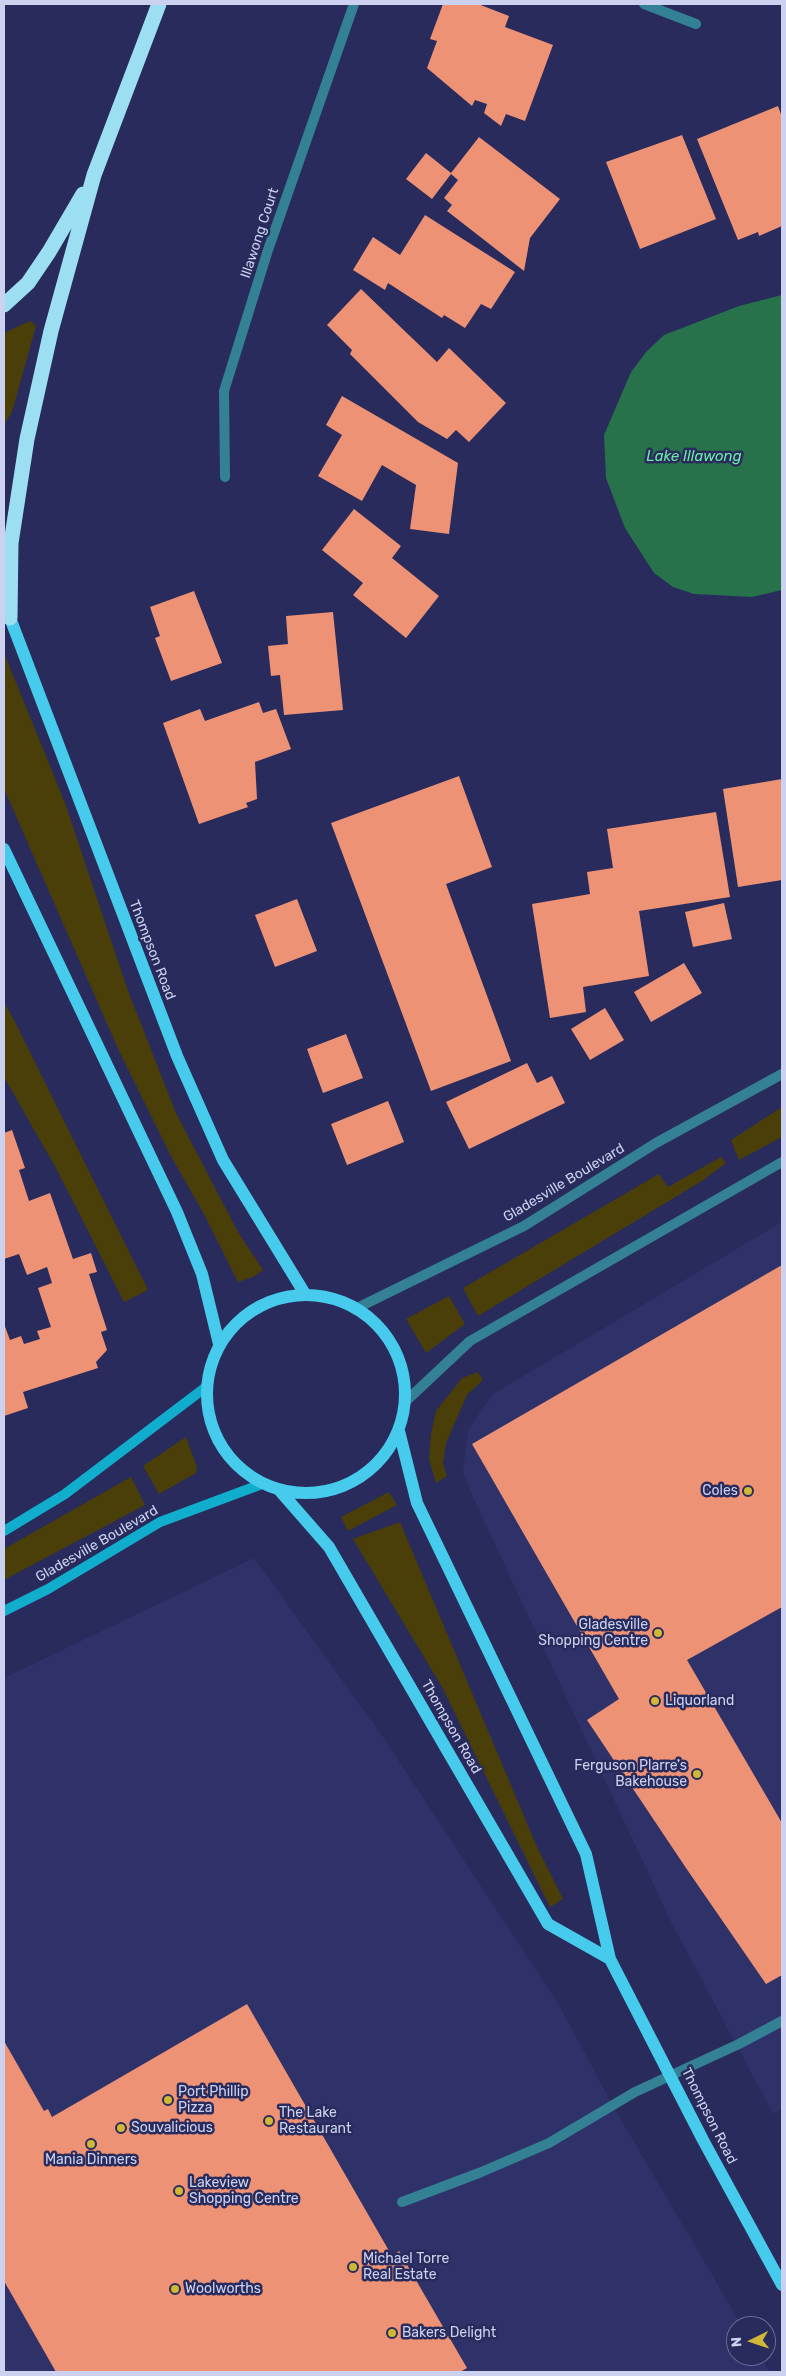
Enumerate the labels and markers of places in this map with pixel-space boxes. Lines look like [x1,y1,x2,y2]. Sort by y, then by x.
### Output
place label: Coles [702,1483,738,1499]
marker: Coles [742,1485,754,1497]
place label: Gladesville Shopping Centre [538,1617,648,1650]
marker: Gladesville Shopping Centre [652,1627,664,1639]
place label: Liquorland [665,1693,734,1709]
marker: Liquorland [649,1695,661,1707]
place label: Ferguson Plarre's Bakehouse [574,1758,687,1790]
marker: Ferguson Plarre's Bakehouse [691,1768,703,1780]
place label: Port Phillip Pizza [178,2084,249,2116]
marker: Port Phillip Pizza [162,2094,174,2106]
place label: The Lake Restaurant [279,2105,351,2138]
marker: The Lake Restaurant [263,2115,275,2127]
place label: Souvalicious [131,2120,213,2136]
marker: Souvalicious [115,2122,127,2134]
marker: Mania Dinners [85,2138,97,2150]
place label: Mania Dinners [45,2152,137,2168]
place label: Lakeview Shopping Centre [189,2175,299,2208]
marker: Lakeview Shopping Centre [173,2185,185,2197]
place label: Michael Torre Real Estate [363,2251,449,2284]
marker: Michael Torre Real Estate [347,2261,359,2273]
place label: Woolworths [185,2281,261,2297]
marker: Woolworths [169,2283,181,2295]
place label: Bakers Delight [402,2325,496,2341]
marker: Bakers Delight [386,2327,398,2339]

